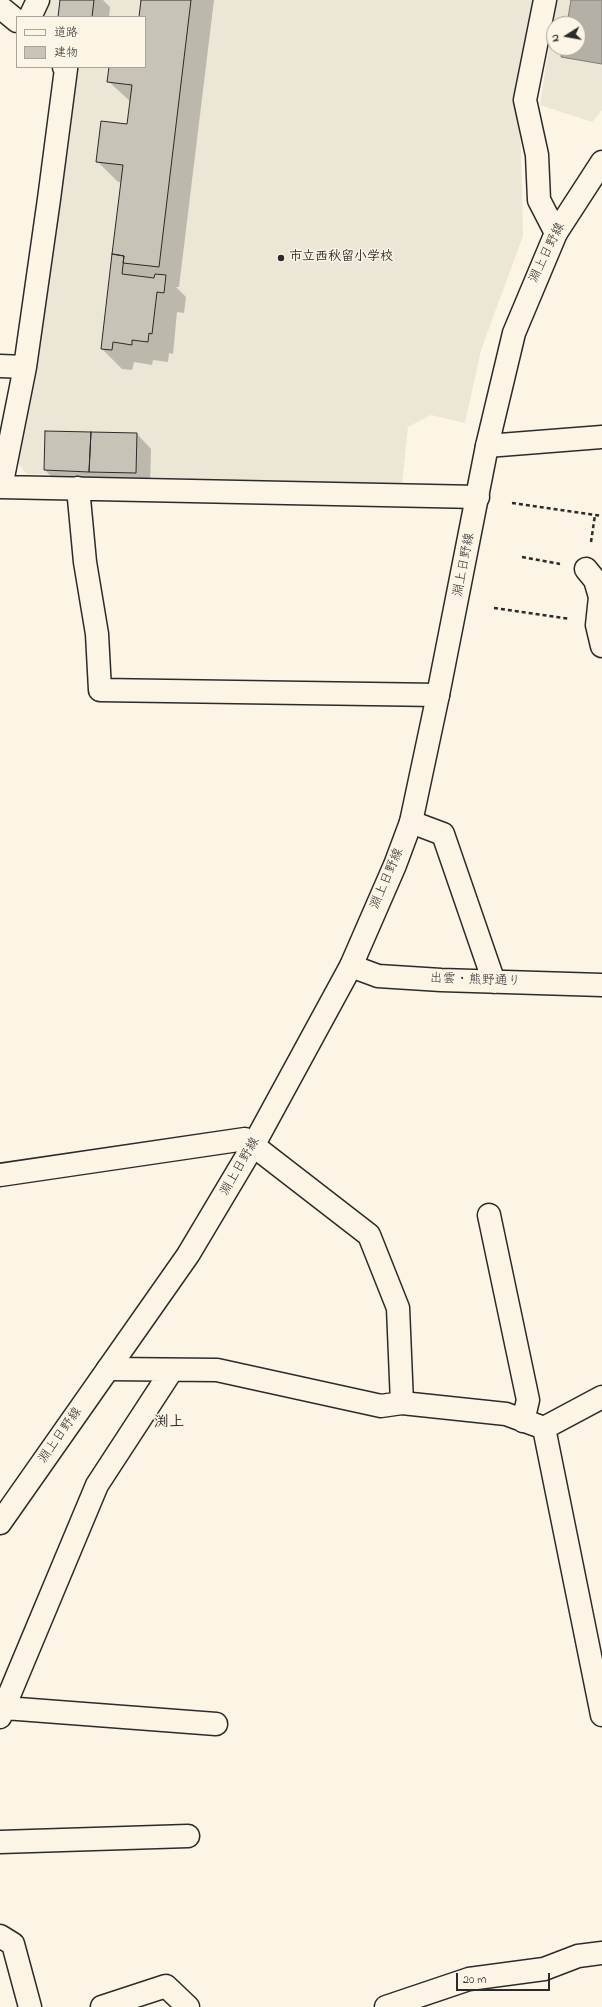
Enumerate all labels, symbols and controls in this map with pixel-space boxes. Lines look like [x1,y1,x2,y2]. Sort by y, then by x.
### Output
legend [16,16,146,68]
north arrow [546,16,586,56]
text: 道路 [54,24,78,42]
text: N [547,33,564,43]
text: 建物 [54,44,78,62]
street label: 淵上日野線 [527,220,569,286]
place label: 市立西秋留小学校 [289,250,393,266]
marker: 市立西秋留小学校 [276,253,286,263]
street label: 淵上日野線 [451,532,479,598]
street label: 淵上日野線 [368,846,408,912]
street label: 出雲・熊野通り [429,972,521,990]
street label: 淵上日野線 [218,1135,264,1199]
street label: 淵上日野線 [36,1405,86,1467]
district label: 渕上 [154,1415,184,1433]
scale bar [458,1965,552,1991]
text: 20 m [463,1971,486,1989]

